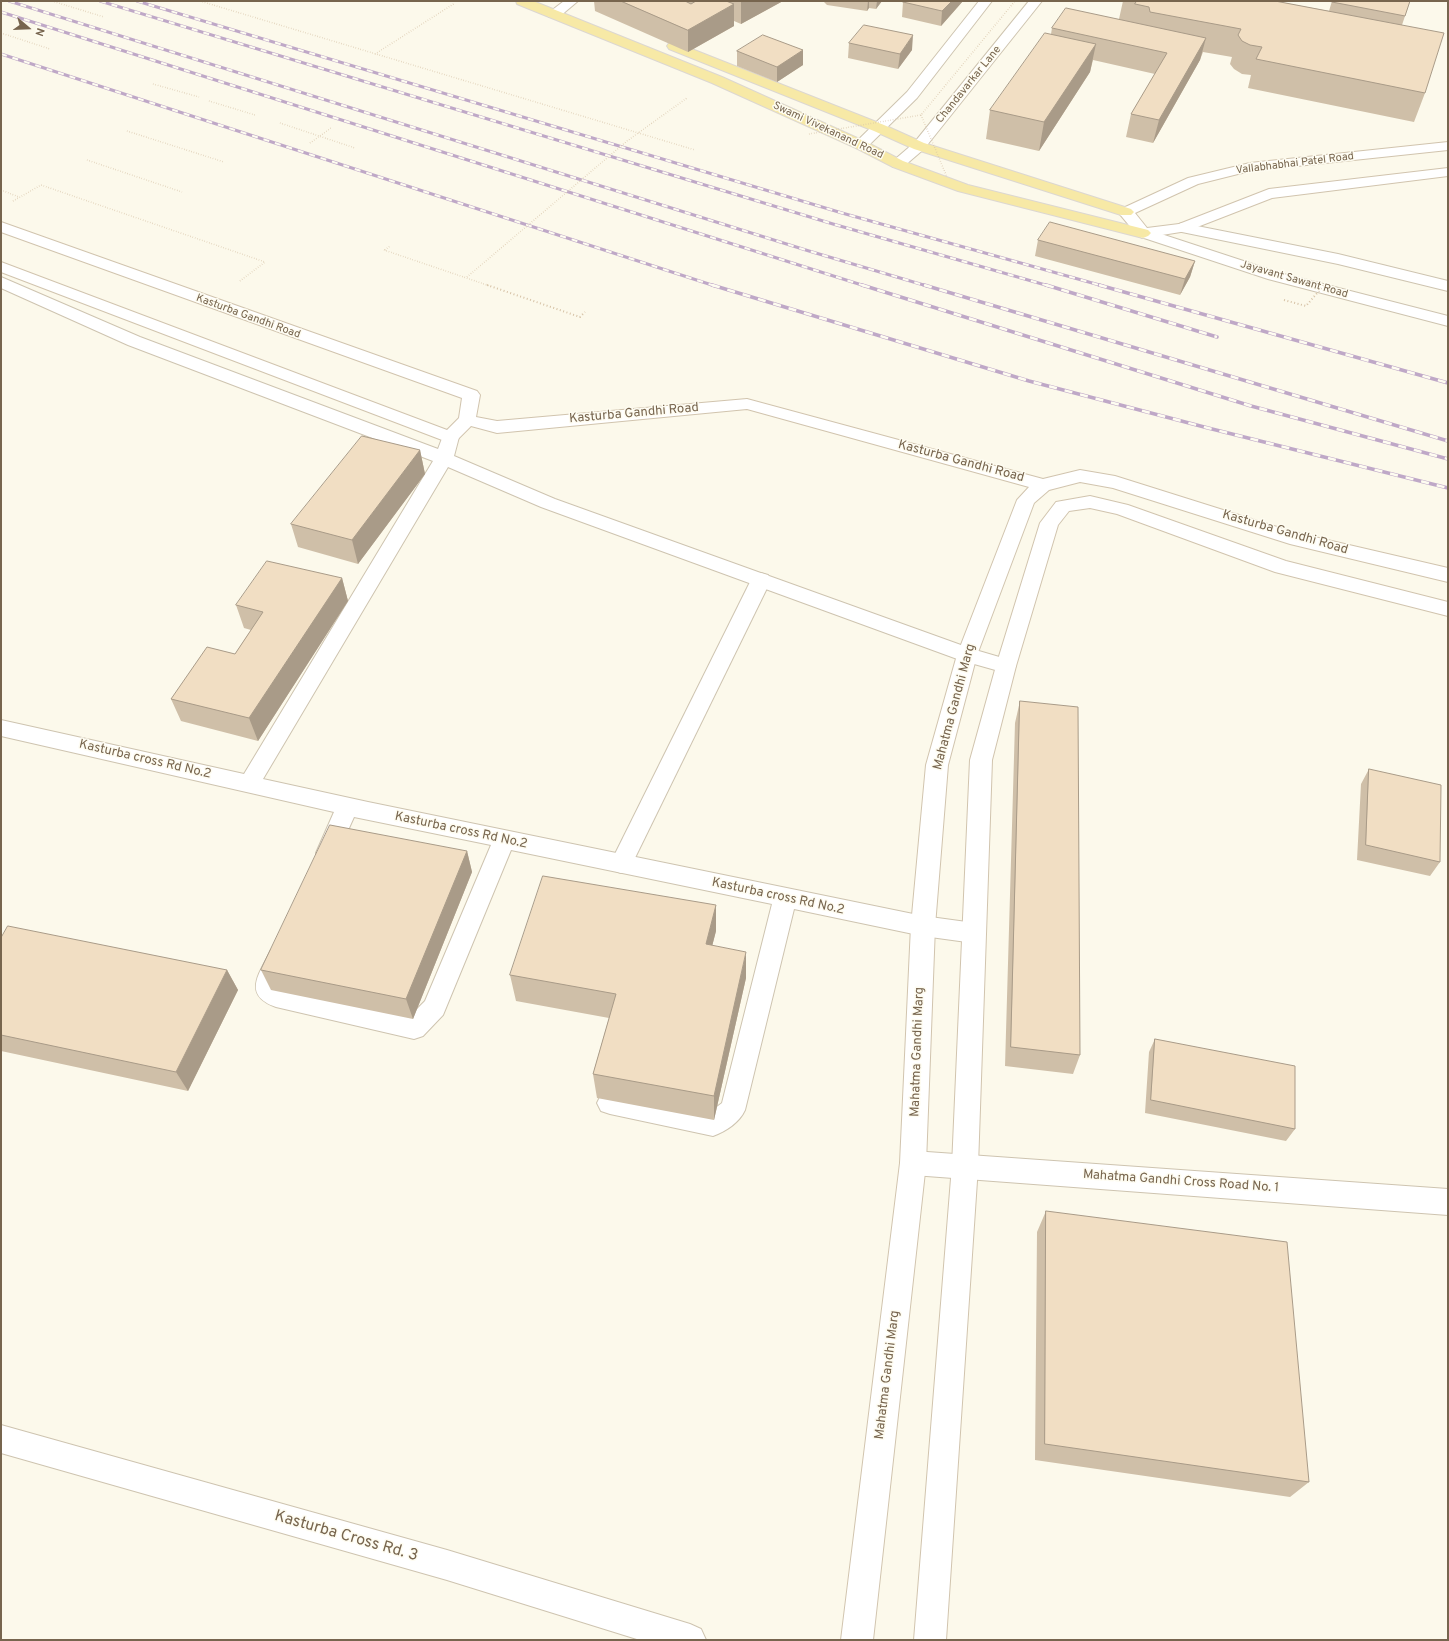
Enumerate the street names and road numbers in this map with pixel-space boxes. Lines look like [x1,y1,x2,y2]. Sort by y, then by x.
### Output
street label: Chandavarkar Lane [934,44,1004,126]
street label: Swami Vivekanand Road [771,100,885,162]
street label: Vallabhabhai Patel Road [1235,150,1355,178]
street label: Jayavant Sawant Road [1239,258,1349,302]
street label: Kasturba Gandhi Road [194,292,302,342]
street label: Kasturba Gandhi Road [569,401,699,427]
street label: Kasturba Gandhi Road [896,438,1026,486]
street label: Kasturba Gandhi Road [1220,508,1350,558]
street label: Mahatma Gandhi Marg [931,642,979,772]
street label: Kasturba cross Rd No.2 [77,737,213,783]
street label: Kasturba cross Rd No.2 [393,809,529,853]
street label: Kasturba cross Rd No.2 [710,875,846,919]
street label: Mahatma Gandhi Marg [908,987,928,1117]
street label: Mahatma Gandhi Cross Road No. 1 [1082,1167,1280,1197]
street label: Mahatma Gandhi Marg [872,1310,904,1440]
street label: Kasturba Cross Rd. 3 [272,1507,420,1567]

